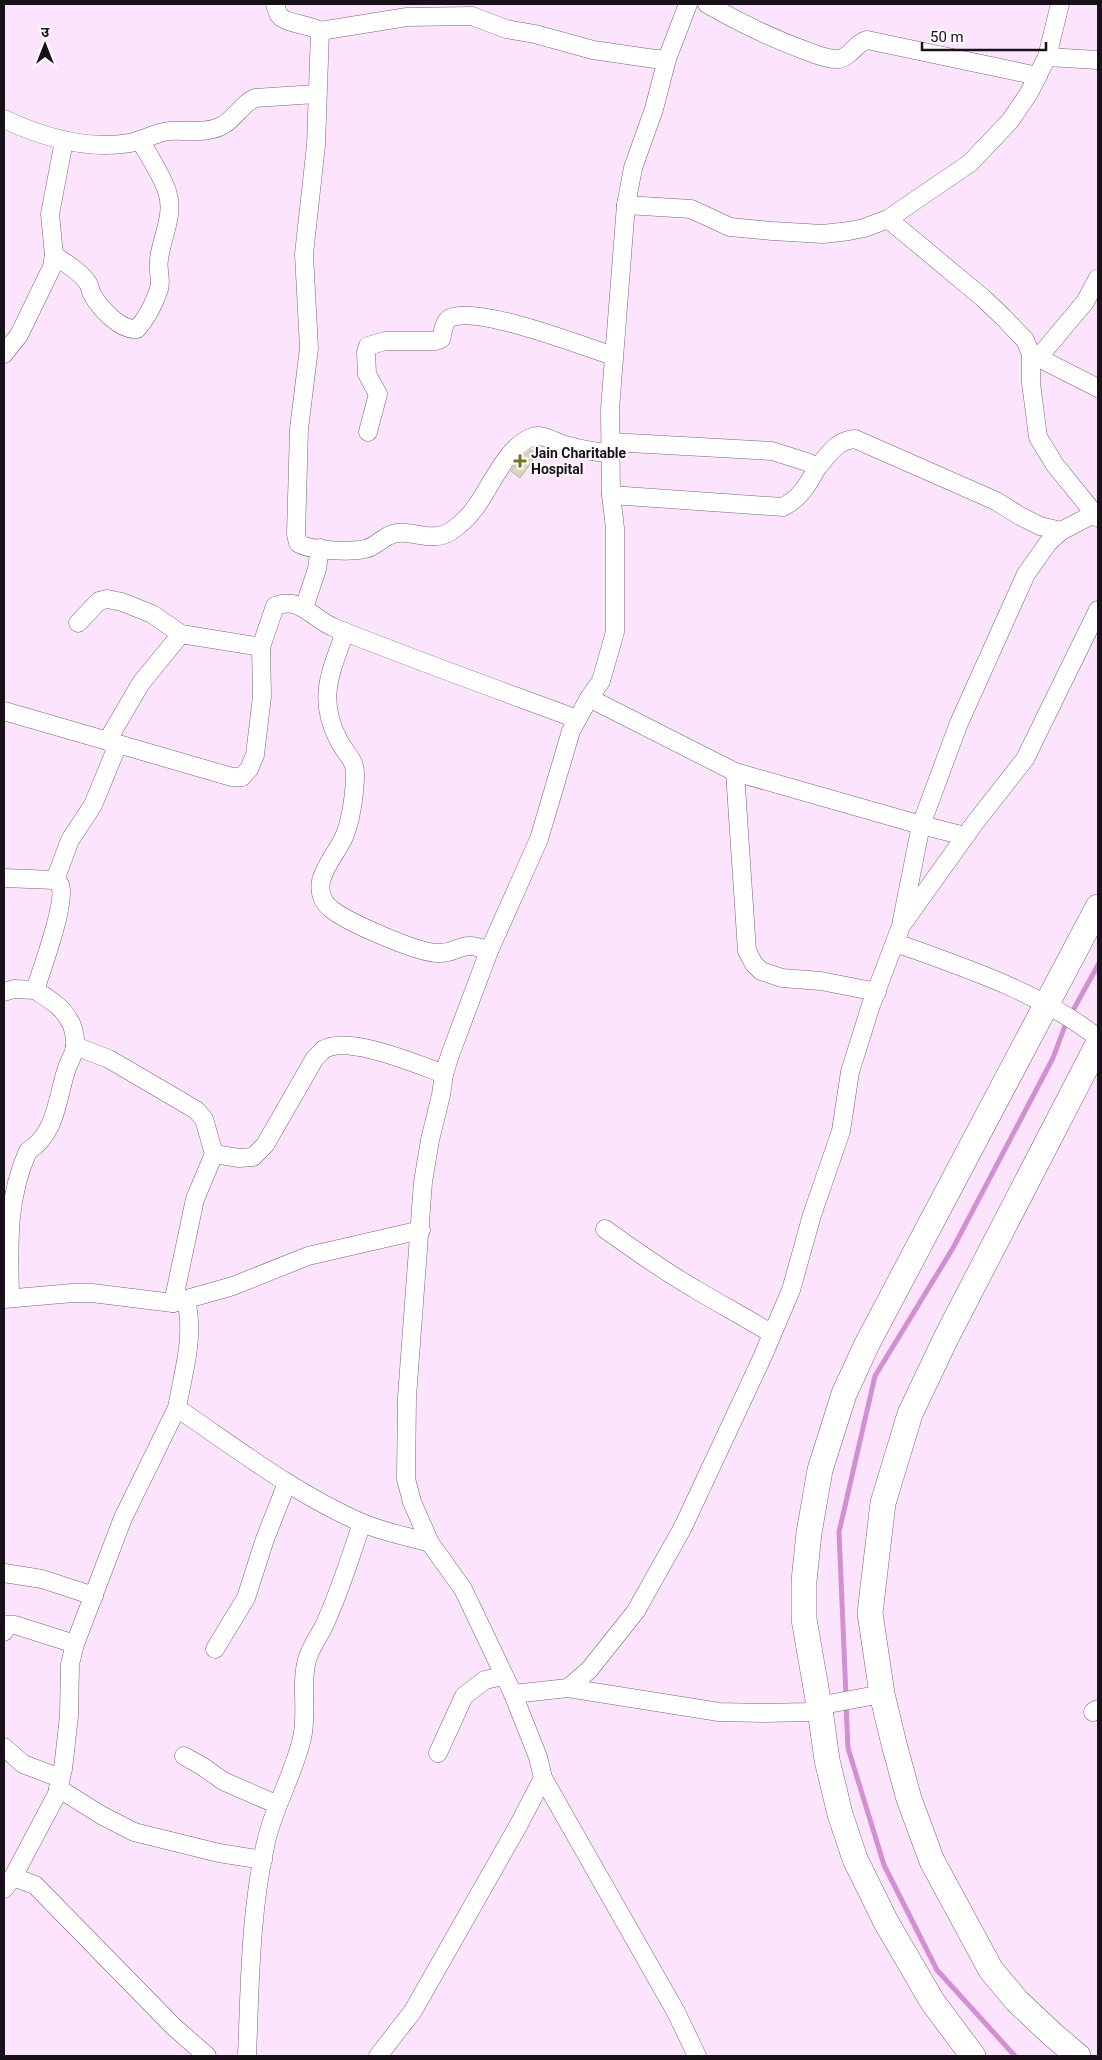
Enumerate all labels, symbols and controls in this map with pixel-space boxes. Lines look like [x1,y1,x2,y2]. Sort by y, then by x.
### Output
north arrow [20,20,70,70]
scale bar [922,20,1046,52]
text: उ [41,24,50,40]
text: 50 m [930,28,964,46]
place label: Jain Charitable Hospital [531,445,626,477]
marker: Jain Charitable Hospital [513,454,527,468]

